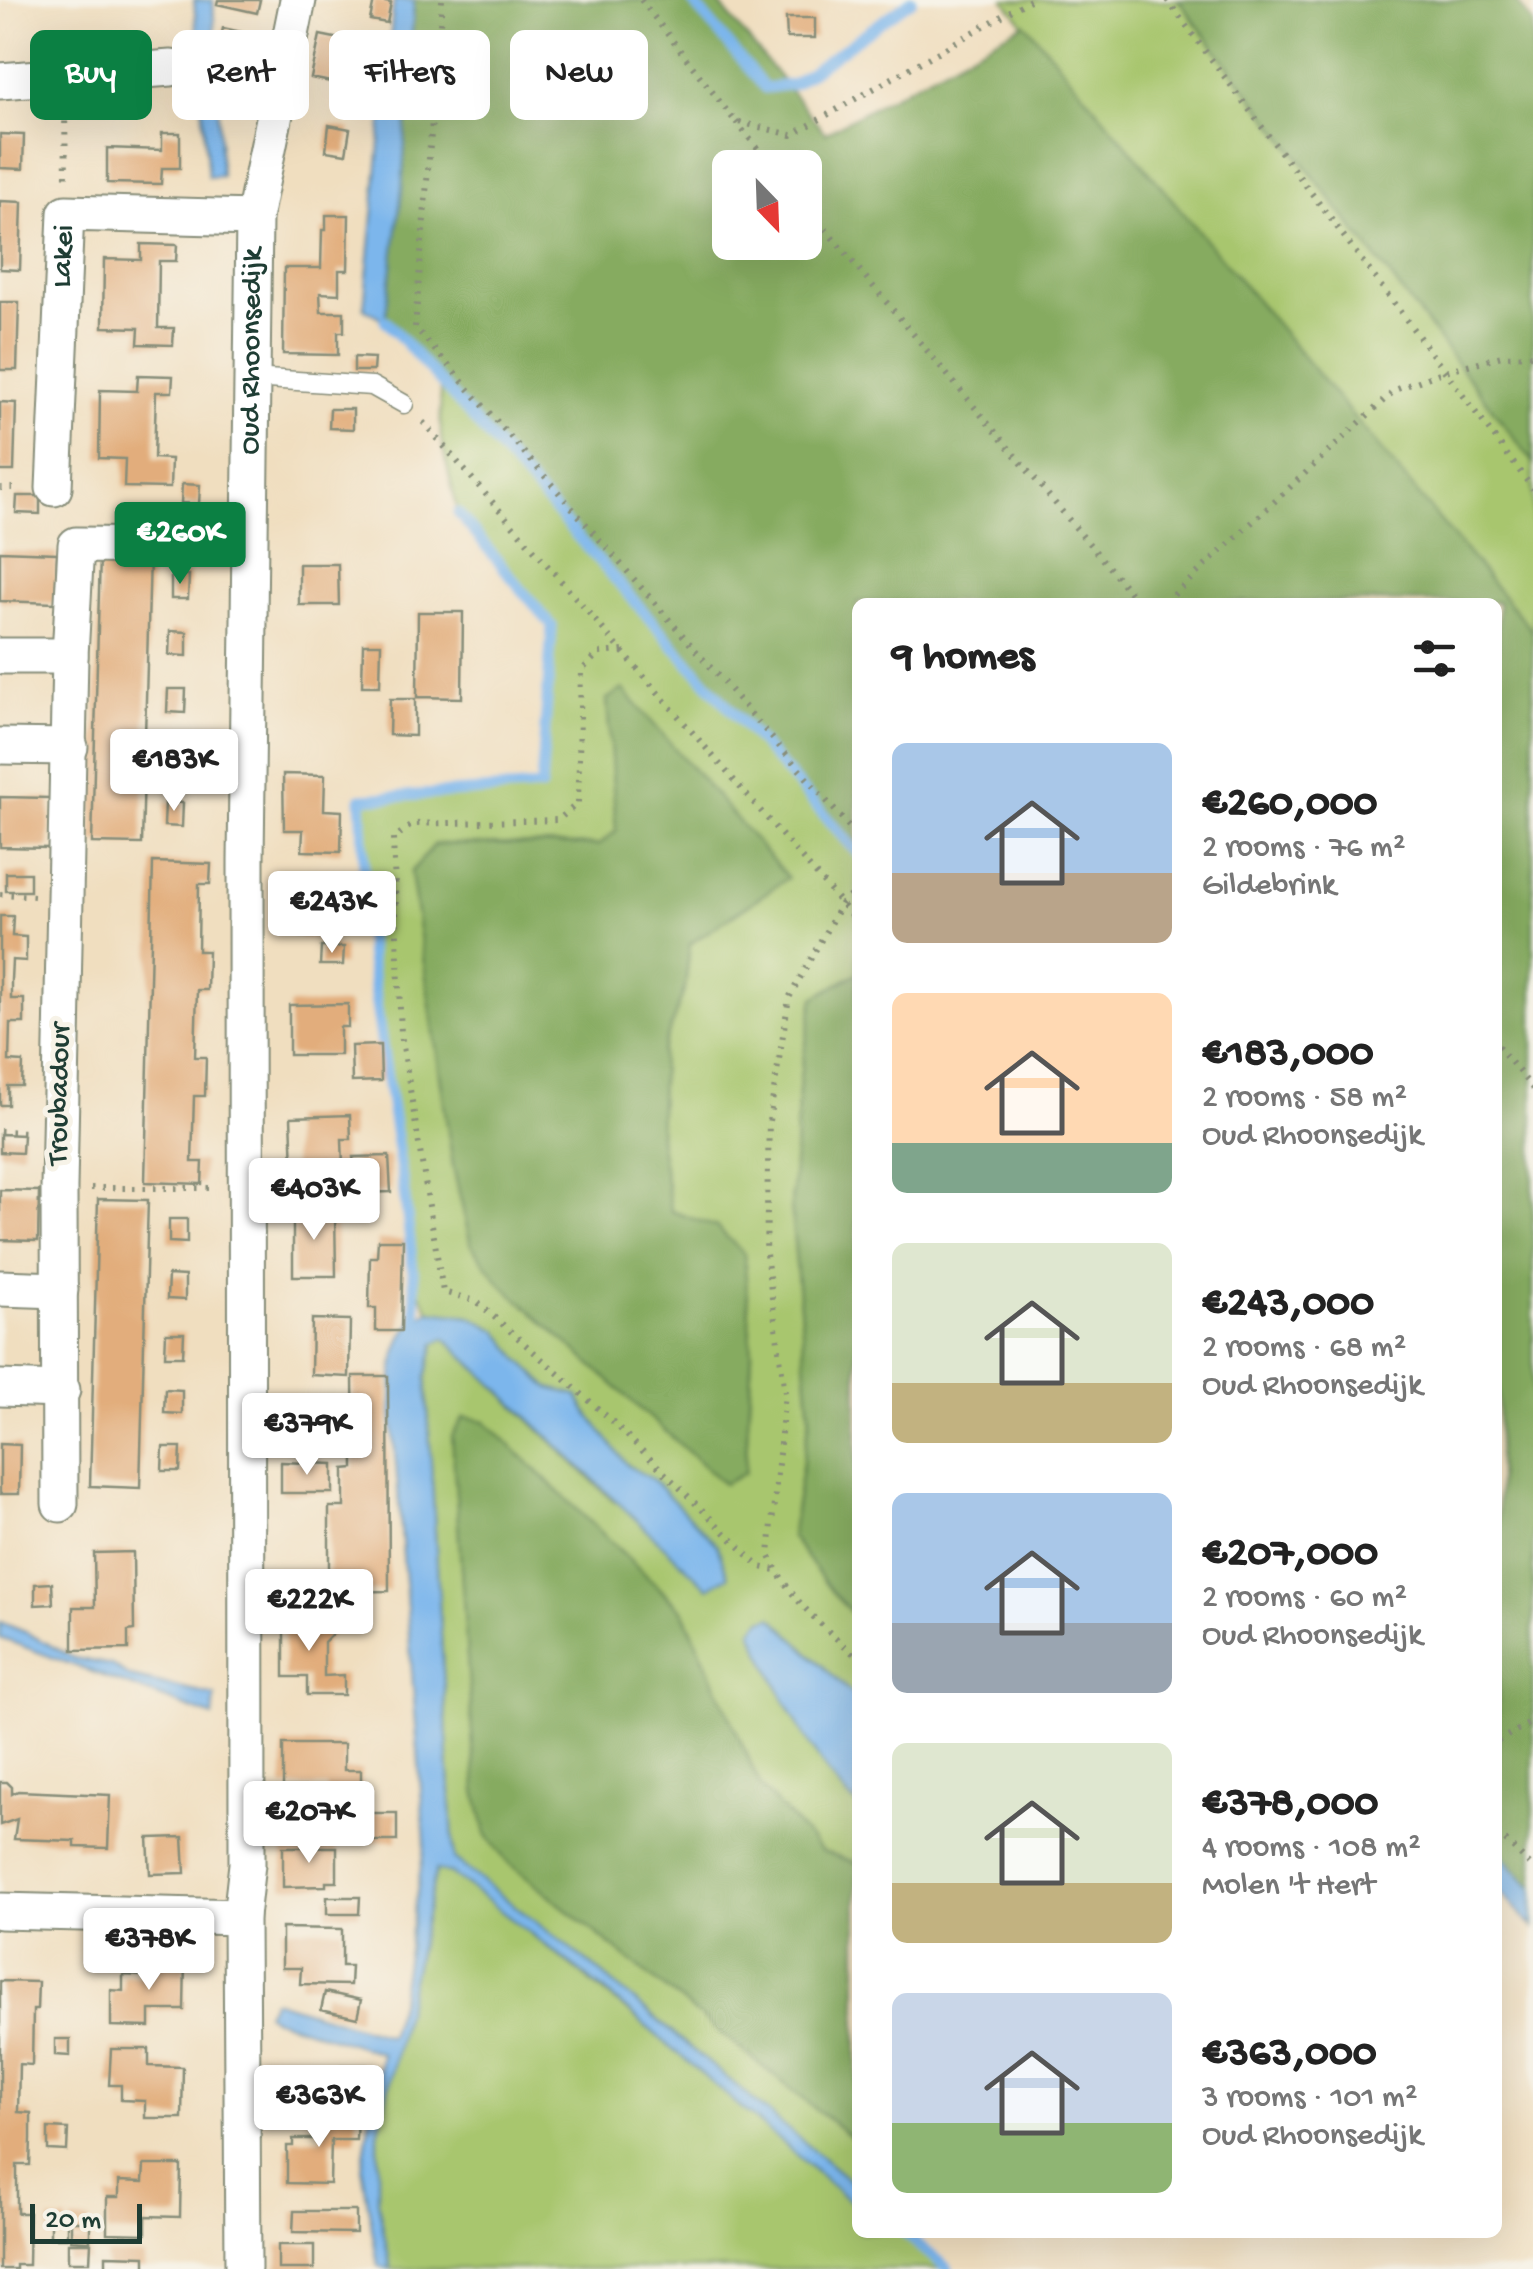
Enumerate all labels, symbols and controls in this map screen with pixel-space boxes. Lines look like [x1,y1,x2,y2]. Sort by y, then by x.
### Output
chip: Buy [30,30,152,120]
chip: Rent [172,30,309,120]
chip: Filters [329,30,490,120]
chip: New [510,30,648,120]
north arrow [712,150,822,260]
map controls [712,150,822,260]
street label: Lakei [45,224,83,288]
street label: Oud Rhoonsedijk [234,245,271,455]
pin: €260K [110,502,250,587]
text: €260K [137,515,223,553]
icon: filters [1407,631,1462,686]
text: 9 homes [892,634,1034,683]
pin: €183K [104,729,244,814]
text: €183K [132,742,216,780]
text: €260,000 [1202,781,1377,830]
icon: home [972,783,1092,903]
text: 2 rooms · 76 m² [1202,830,1405,868]
text: Gildebrink [1202,868,1336,906]
pin: €243K [262,871,402,956]
text: €243K [290,884,374,922]
street label: Troubadour [42,1020,80,1167]
text: €183,000 [1202,1031,1374,1080]
icon: home [972,1033,1092,1153]
text: 2 rooms · 58 m² [1202,1080,1407,1118]
text: Oud Rhoonsedijk [1202,1118,1423,1156]
pin: €403K [244,1158,384,1243]
text: €403K [271,1171,357,1209]
text: €243,000 [1202,1281,1374,1330]
icon: home [972,1283,1092,1403]
text: 2 rooms · 68 m² [1202,1330,1406,1368]
text: Oud Rhoonsedijk [1202,1368,1423,1406]
pin: €379K [237,1393,377,1478]
text: €379K [264,1406,350,1444]
text: €207,000 [1202,1531,1378,1580]
icon: home [972,1533,1092,1653]
pin: €222K [239,1569,379,1654]
text: 2 rooms · 60 m² [1202,1580,1407,1618]
text: €222K [267,1582,351,1620]
text: Oud Rhoonsedijk [1202,1618,1423,1656]
pin: €207K [239,1781,379,1866]
text: €378,000 [1202,1781,1378,1830]
icon: home [972,1783,1092,1903]
text: €207K [265,1794,353,1832]
text: 4 rooms · 108 m² [1202,1830,1421,1868]
text: Molen 't Hert [1202,1868,1375,1906]
pin: €378K [79,1908,219,1993]
text: €378K [105,1921,193,1959]
text: €363,000 [1202,2031,1377,2080]
icon: home [972,2033,1092,2153]
pin: €363K [249,2065,389,2150]
text: €363K [276,2078,362,2116]
text: 3 rooms · 101 m² [1202,2080,1417,2118]
text: Oud Rhoonsedijk [1202,2118,1423,2156]
scale bar [30,2199,142,2244]
text: 20 m [45,2205,101,2238]

